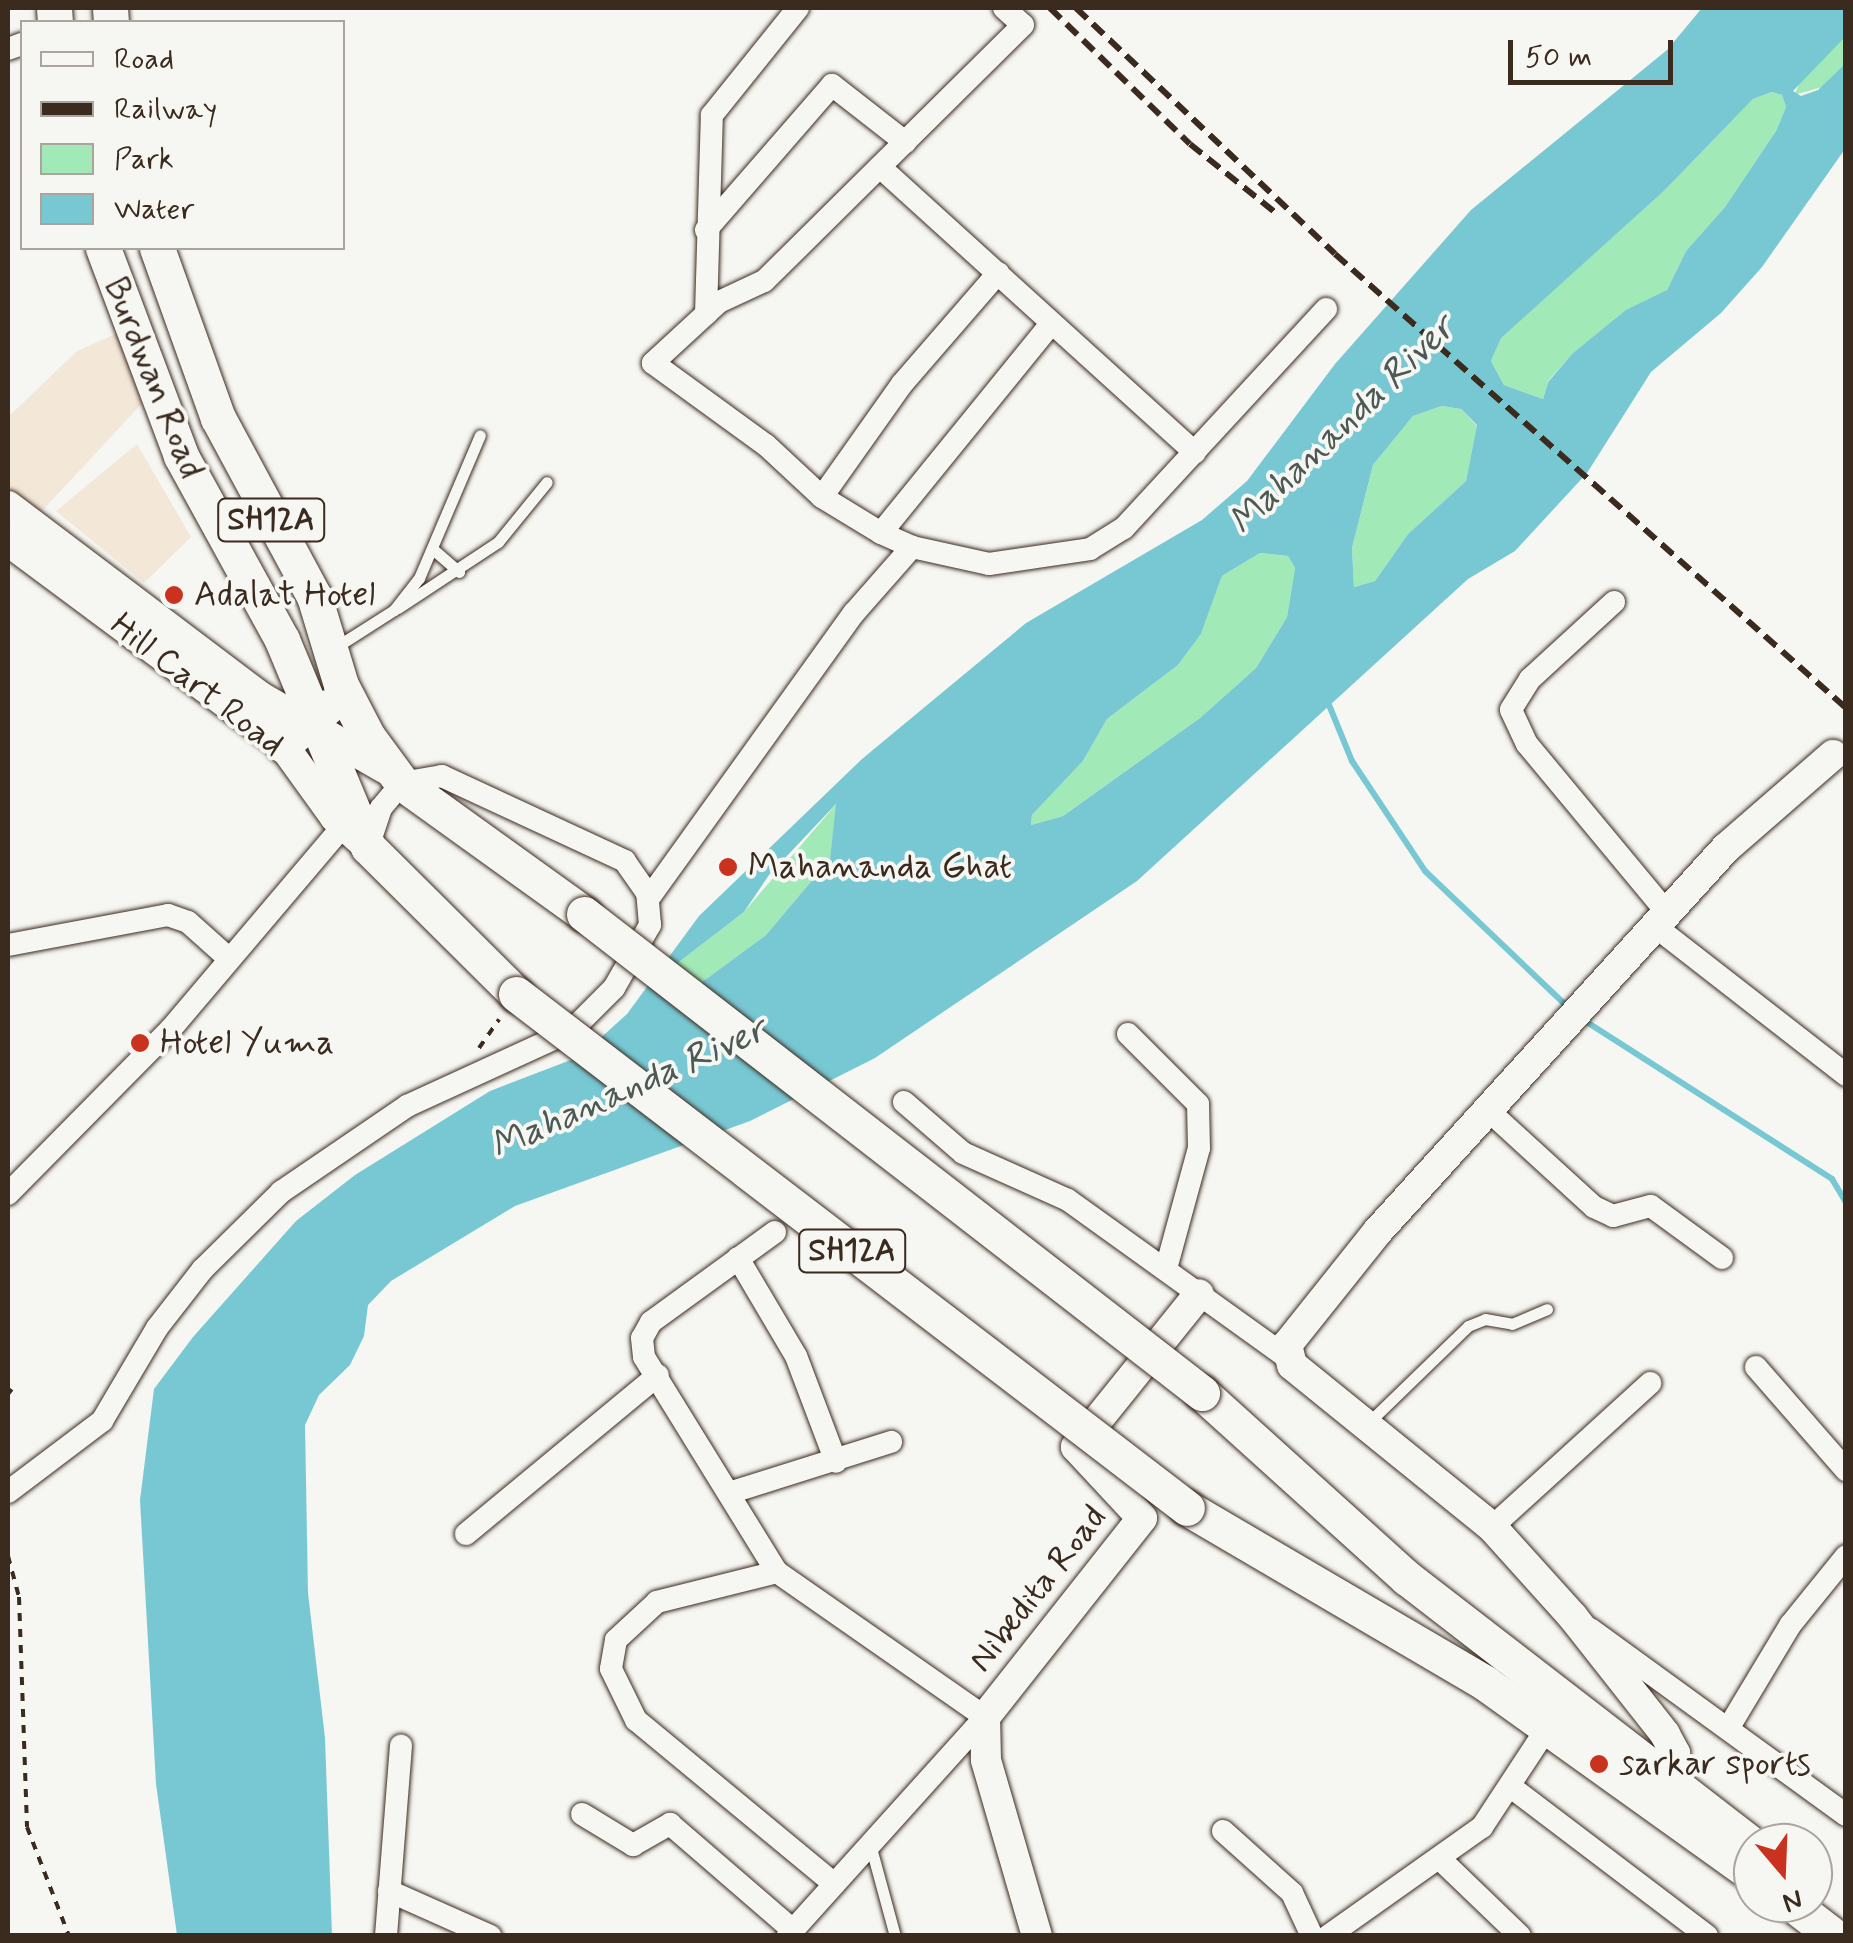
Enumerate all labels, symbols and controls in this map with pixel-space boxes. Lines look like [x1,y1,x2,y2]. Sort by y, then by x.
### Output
legend [20,20,345,250]
scale bar [1513,20,1678,82]
text: 50 m [1525,38,1592,77]
text: Road [114,40,174,79]
text: Railway [114,90,217,129]
text: Park [114,140,174,179]
text: Water [114,190,194,229]
street label: Burdwan Road [94,272,212,484]
water label: Mahananda River [1220,307,1464,545]
road number: SH12A [216,493,326,547]
place label: Adalat Hotel [194,574,375,616]
marker: Adalat Hotel [163,584,185,606]
street label: Hill Cart Road [102,604,292,766]
place label: Mahananda Ghat [748,846,1016,888]
marker: Mahananda Ghat [717,856,739,878]
water label: Mahananda River [484,1008,772,1170]
place label: Hotel Yuma [160,1022,330,1064]
marker: Hotel Yuma [129,1032,151,1054]
road number: SH12A [797,1224,907,1278]
street label: Nibedita Road [961,1498,1115,1680]
place label: sarkar sports [1619,1743,1823,1785]
marker: sarkar sports [1588,1753,1610,1775]
north arrow [1733,1823,1833,1923]
text: N [1777,1879,1807,1920]

